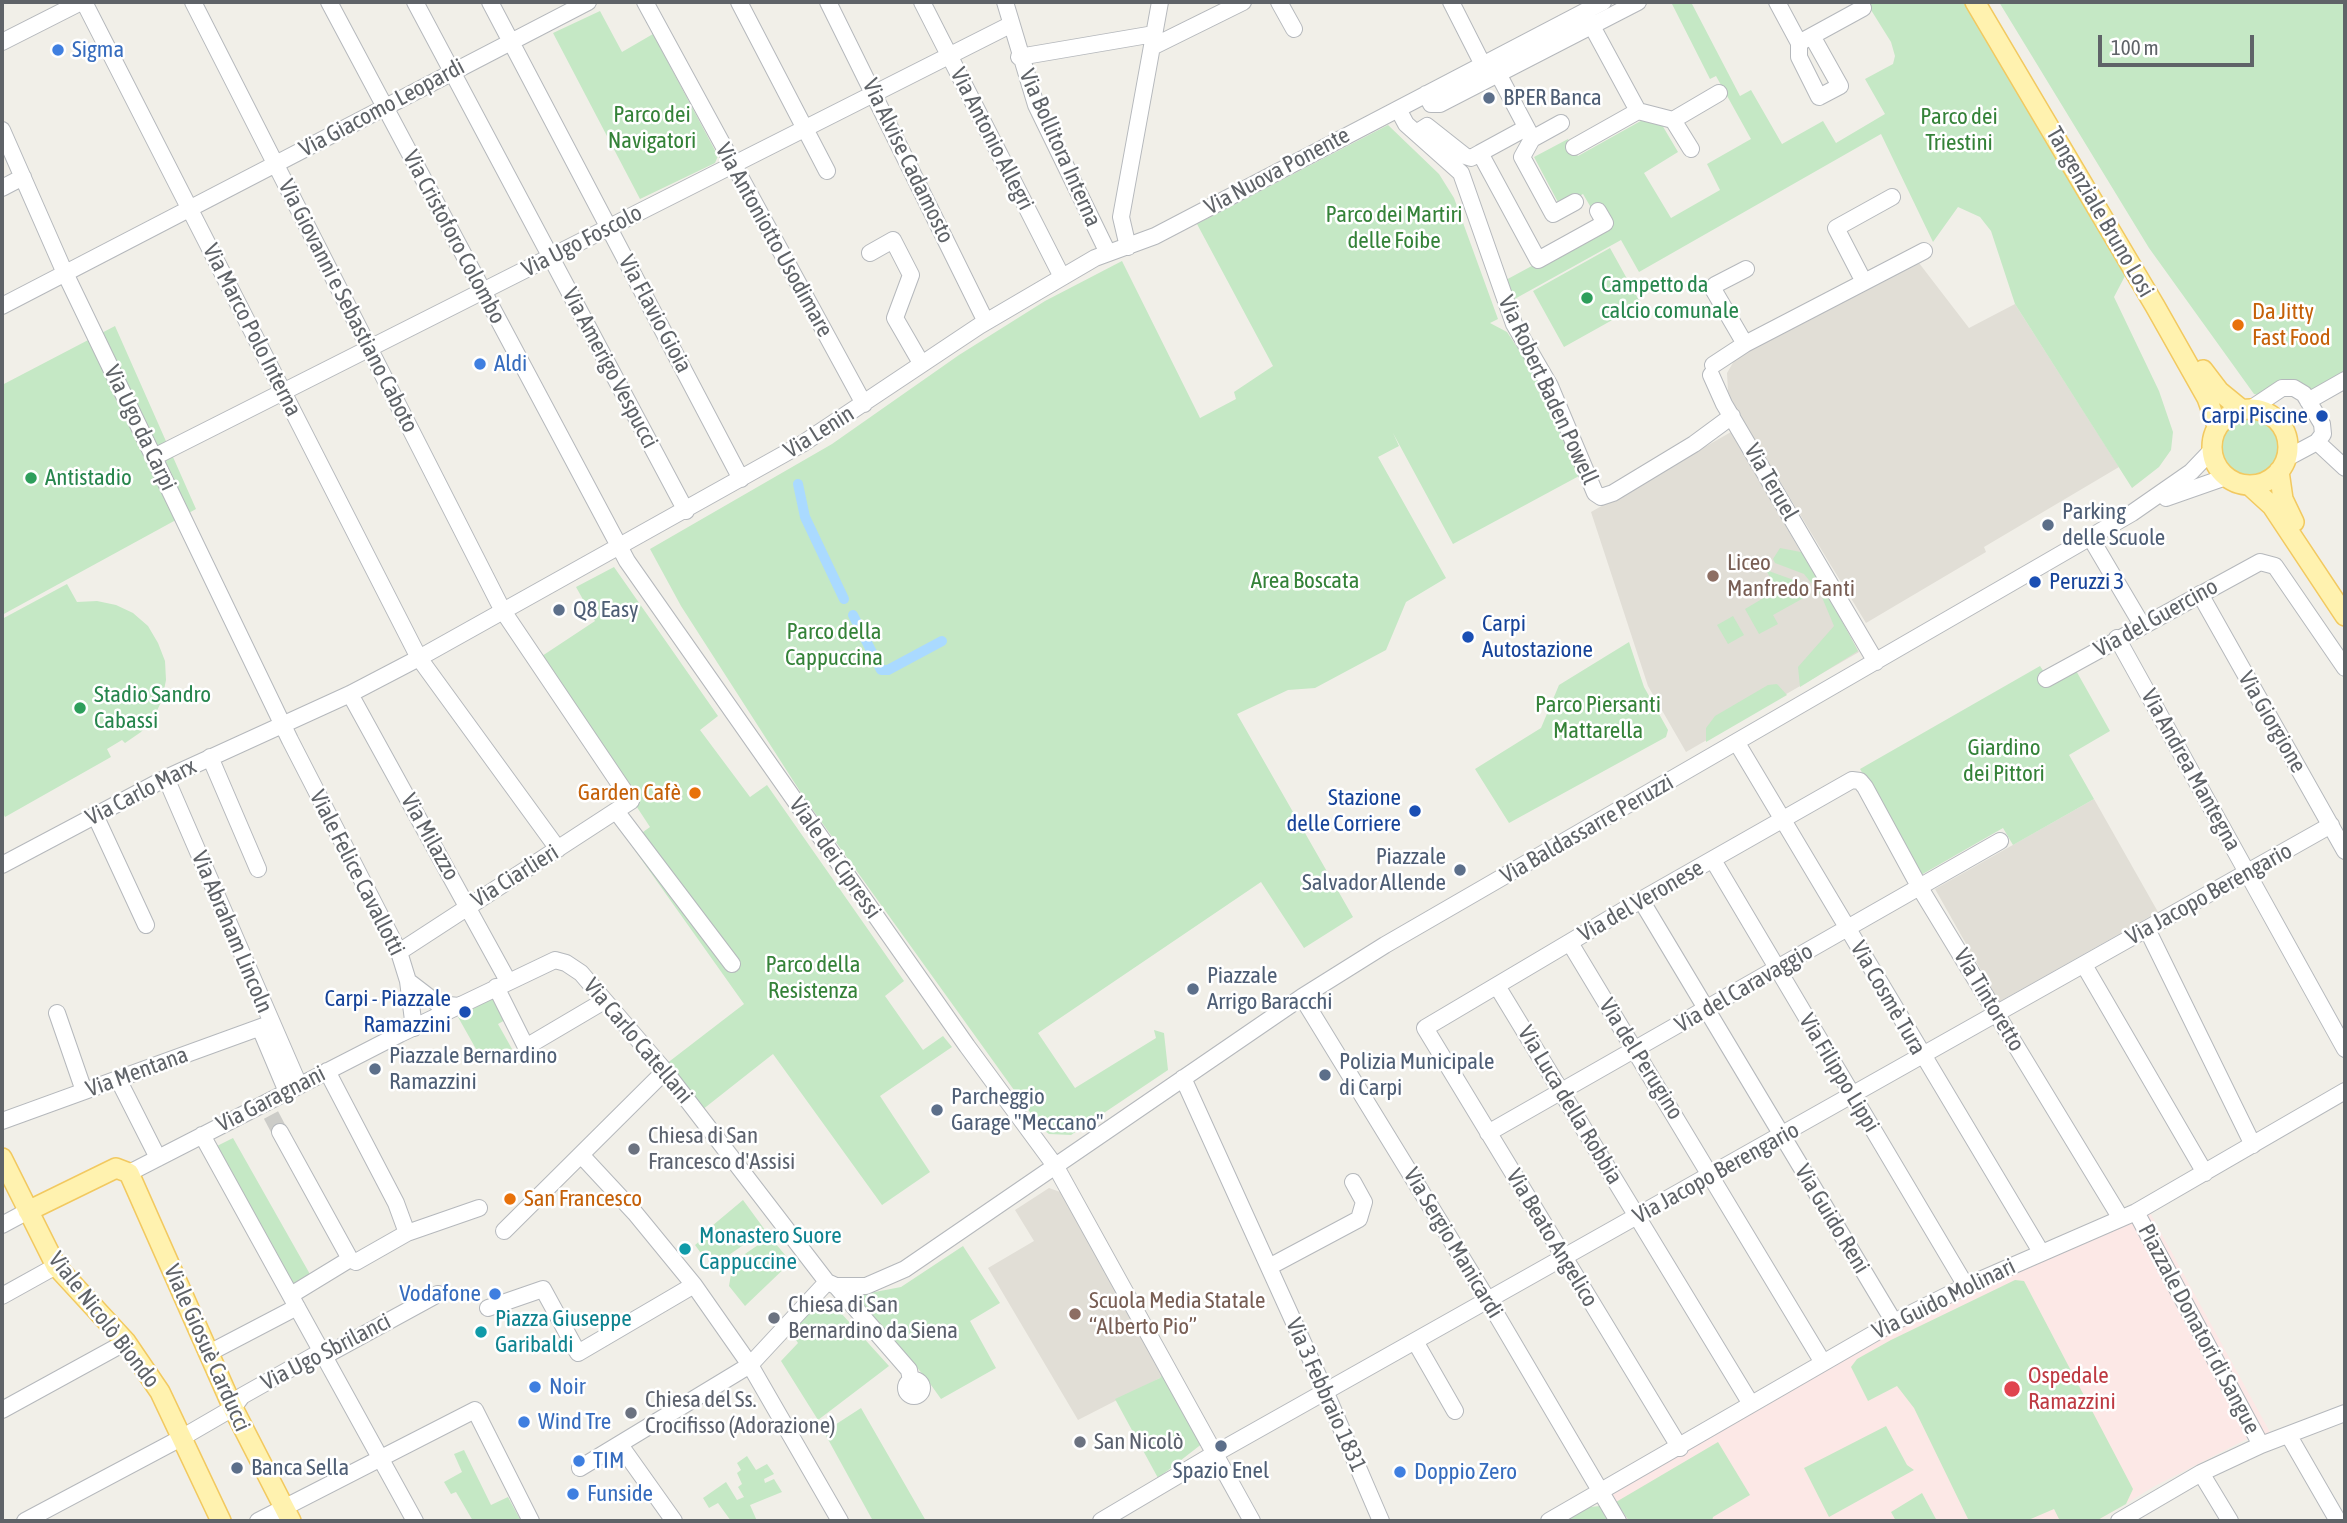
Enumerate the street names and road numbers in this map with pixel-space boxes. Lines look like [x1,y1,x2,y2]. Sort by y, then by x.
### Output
street label: Via Giacomo Leopardi [295,53,469,163]
street label: Via Antonio Allegri [944,63,1040,215]
street label: Via Bollitora Interna [1013,65,1107,231]
street label: Via Alvise Cadamosto [856,74,960,248]
street label: Via Nuova Ponente [1200,121,1354,221]
street label: Tangenziale Bruno Losi [2040,122,2160,302]
street label: Via Antoniotto Usodimare [709,138,839,342]
street label: Via Cristoforo Colombo [397,146,511,328]
street label: Via Giovanni e Sebastiano Caboto [272,175,424,437]
street label: Via Ugo Foscolo [517,199,647,283]
street label: Via Marco Polo Interna [197,239,307,421]
street label: Via Flavio Gioia [612,250,698,378]
street label: Via Amerigo Vespucci [556,283,664,453]
street label: Via Robert Baden Powell [1492,291,1604,489]
street label: Via Ugo da Carpi [98,361,182,495]
street label: Via Lenin [779,400,859,464]
street label: Via Teruel [1738,439,1804,525]
street label: Via del Guercino [2089,573,2223,663]
street label: Via Giorgione [2232,666,2312,778]
street label: Via Andrea Mantegna [2135,684,2247,856]
street label: Via Carlo Marx [81,752,201,832]
street label: Via Baldassarre Peruzzi [1496,768,1678,890]
street label: Viale Felice Cavallotti [303,786,411,960]
street label: Via Milazzo [395,789,465,885]
street label: Viale dei Cipressi [783,792,887,924]
street label: Via Jacopo Berengario [2121,837,2297,951]
street label: Via Ciarlieri [466,838,564,914]
street label: Via Abraham Lincoln [185,847,279,1017]
street label: Via del Veronese [1574,854,1708,948]
street label: Via Cosmè Tura [1844,936,1932,1060]
street label: Via del Caravaggio [1670,937,1818,1039]
street label: Via Tintoretto [1948,944,2030,1056]
street label: Via Carlo Catellani [578,973,698,1109]
street label: Via del Perugino [1593,993,1689,1125]
street label: Via Filippo Lippi [1793,1009,1885,1137]
street label: Via Luca della Robbia [1512,1021,1628,1189]
street label: Via Mentana [82,1041,192,1103]
street label: Via Garagnani [212,1060,330,1138]
street label: Via Jacopo Berengario [1628,1116,1804,1230]
street label: Via Guido Reni [1789,1160,1875,1278]
street label: Via Sergio Manicardi [1397,1163,1509,1323]
street label: Via Beato Angelico [1500,1164,1604,1312]
street label: Piazzale Donatori di Sangue [2132,1219,2266,1439]
street label: Viale Nicolò Biondo [42,1247,166,1393]
street label: Via Guido Molinari [1868,1253,2020,1345]
street label: Viale Giosuè Carducci [158,1260,256,1436]
street label: Via Ugo Sbrilanci [257,1308,395,1396]
street label: Via 3 Febbraio 1831 [1280,1314,1372,1476]

